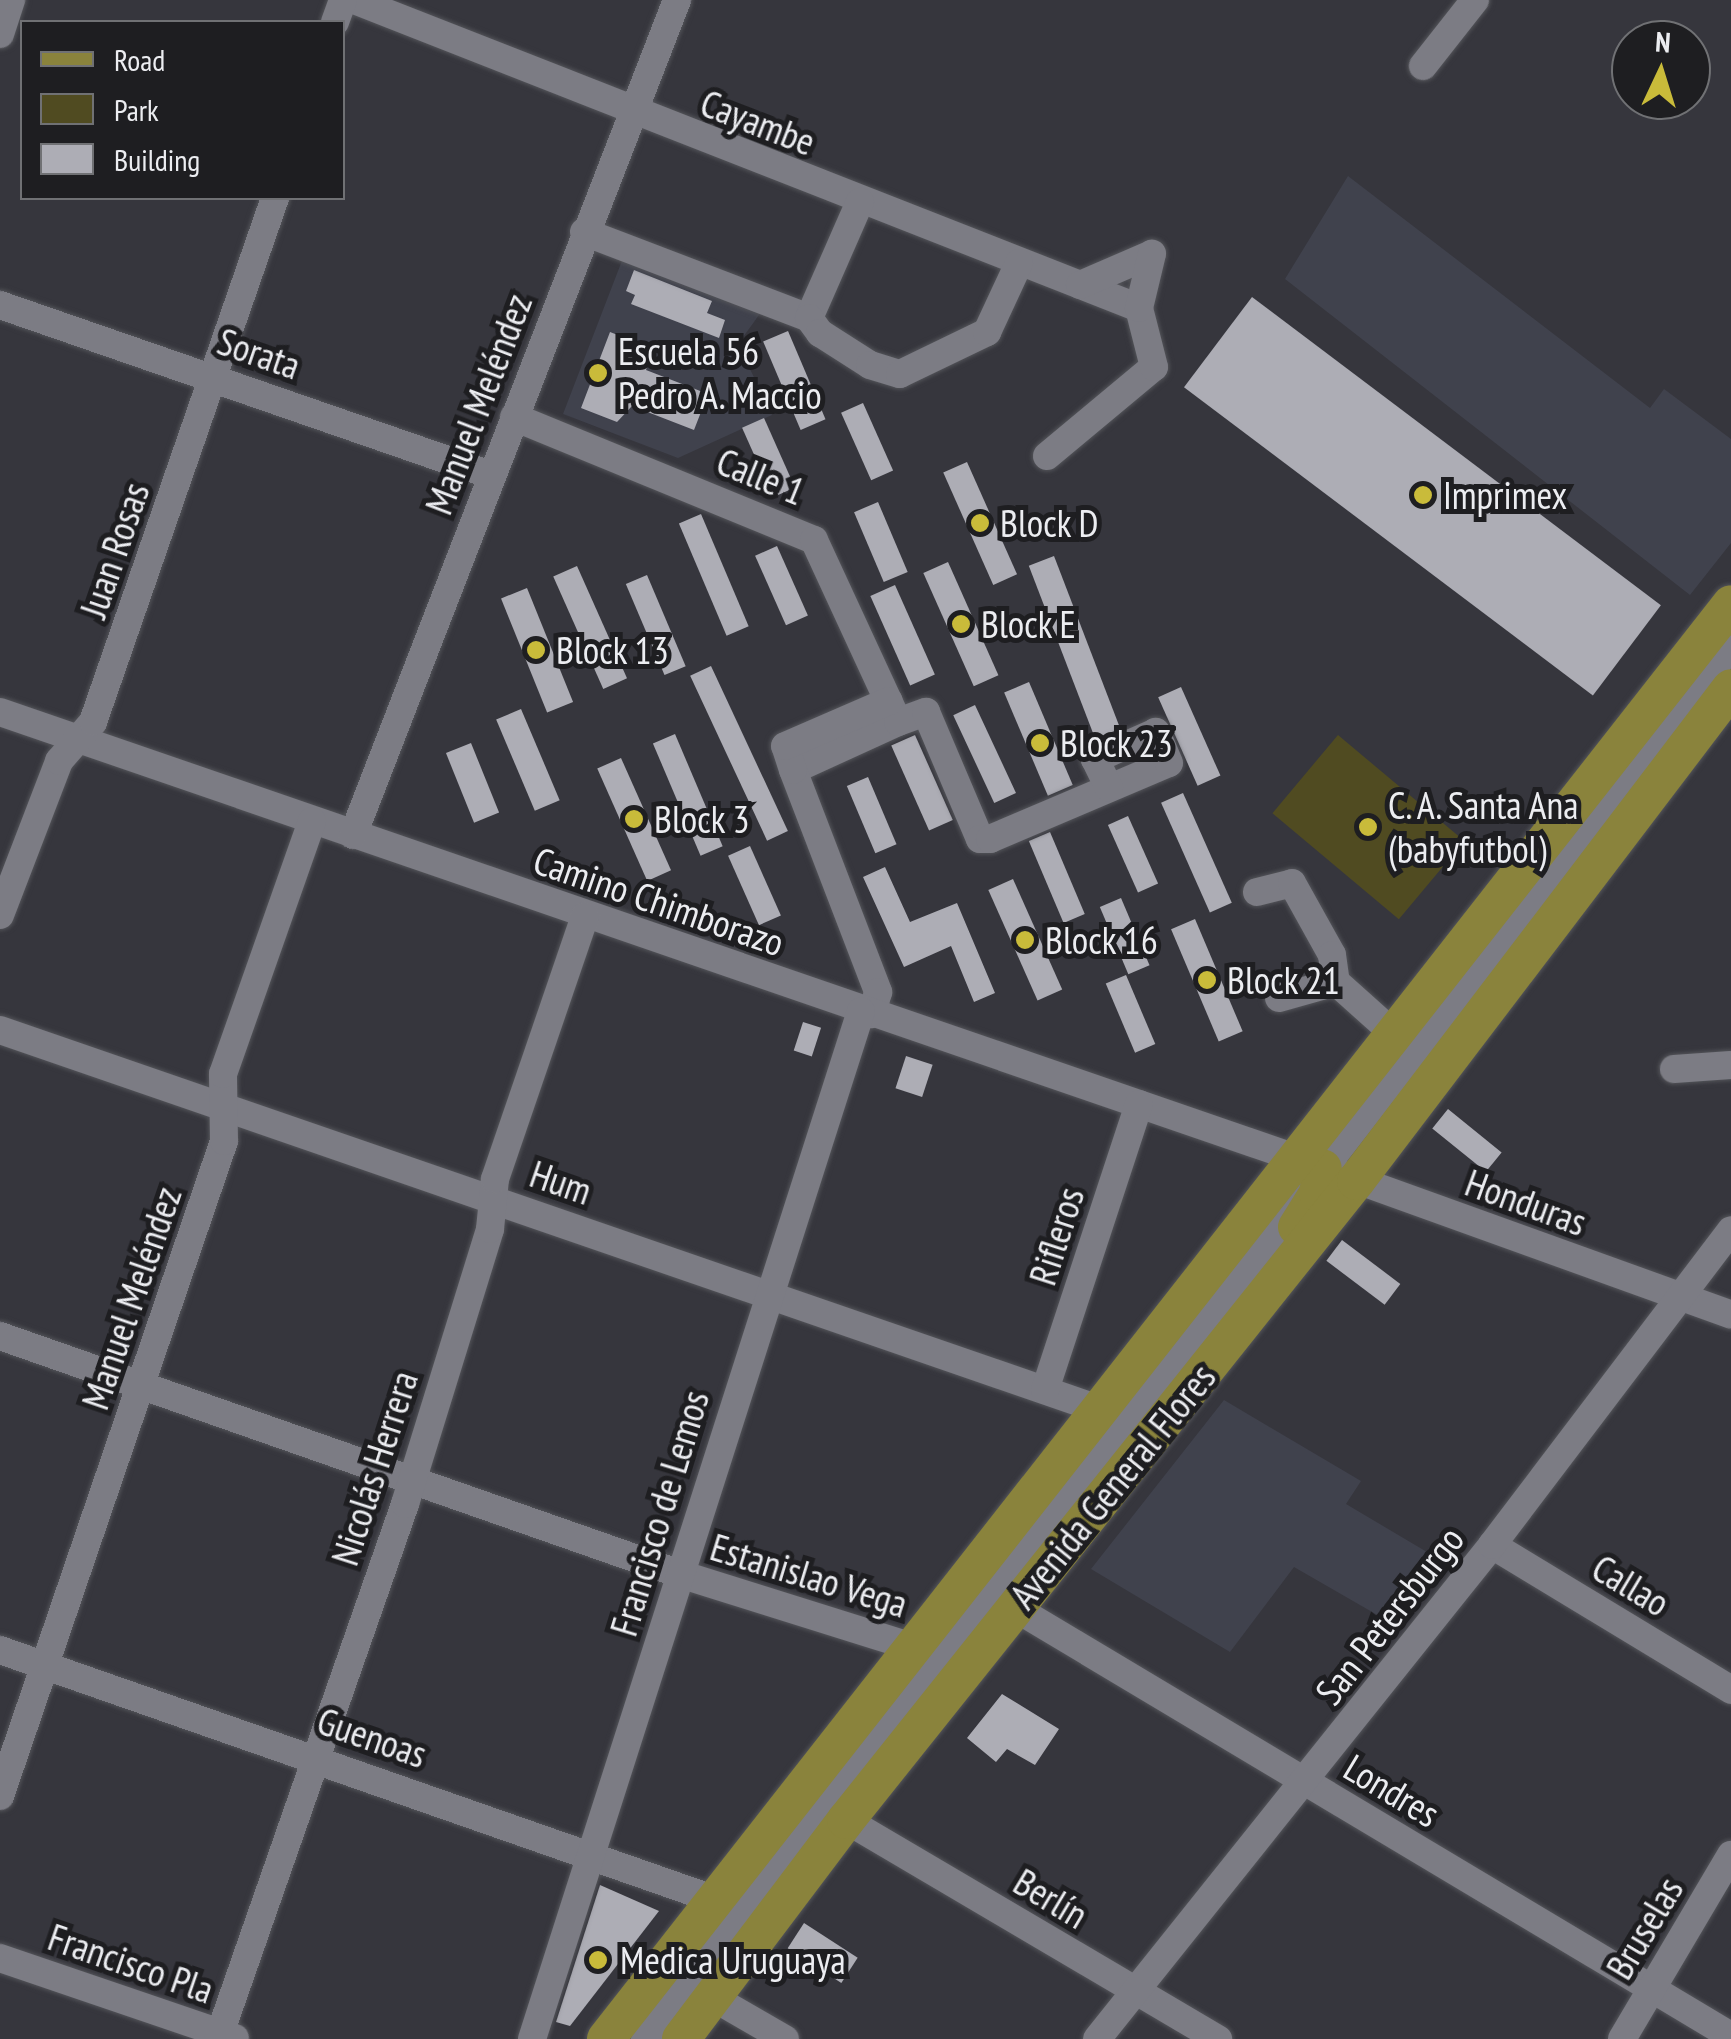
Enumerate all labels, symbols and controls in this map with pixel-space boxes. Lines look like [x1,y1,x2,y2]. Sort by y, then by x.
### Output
legend [20,20,345,200]
north arrow [1611,20,1711,120]
text: N [1654,23,1672,61]
text: Road [114,40,165,79]
street label: Cayambe [695,79,821,165]
text: Park [114,90,159,129]
text: Building [114,140,200,179]
street label: Manuel Meléndez [415,288,541,520]
street label: Sorata [212,318,306,388]
place label: Escuela 56 Pedro A. Maccio [618,328,825,418]
marker: Escuela 56 Pedro A. Maccio [587,362,609,384]
street label: Calle 1 [710,438,812,514]
place label: Imprimex [1443,472,1567,518]
street label: Juan Rosas [70,477,158,623]
marker: Imprimex [1412,484,1434,506]
place label: Block D [1000,500,1099,546]
marker: Block D [969,512,991,534]
place label: Block E [981,601,1077,647]
marker: Block E [950,613,972,635]
place label: Block 13 [556,627,670,673]
marker: Block 13 [525,639,547,661]
place label: Block 23 [1060,720,1174,766]
marker: Block 23 [1029,732,1051,754]
place label: C. A. Santa Ana (babyfutbol) [1388,782,1585,872]
place label: Block 3 [654,796,751,842]
marker: Block 3 [623,808,645,830]
marker: C. A. Santa Ana (babyfutbol) [1357,816,1379,838]
street label: Camino Chimborazo [528,837,790,965]
place label: Block 16 [1045,917,1159,963]
marker: Block 16 [1014,929,1036,951]
place label: Block 21 [1227,957,1341,1003]
marker: Block 21 [1196,969,1218,991]
street label: Hum [524,1150,598,1214]
street label: Honduras [1460,1159,1592,1245]
street label: Manuel Meléndez [72,1181,190,1415]
street label: Rifleros [1019,1182,1093,1290]
street label: Avenida General Flores [1000,1355,1224,1617]
street label: Nicolás Herrera [321,1365,427,1571]
street label: Francisco de Lemos [600,1385,718,1641]
street label: San Petersburgo [1305,1517,1473,1713]
street label: Estanislao Vega [705,1523,913,1627]
street label: Callao [1584,1544,1678,1626]
street label: Guenoas [312,1697,432,1777]
street label: Londres [1336,1744,1448,1836]
street label: Berlín [1006,1858,1096,1938]
street label: Bruselas [1596,1869,1692,1987]
street label: Francisco Pla [43,1914,219,2012]
place label: Medica Uruguaya [620,1937,846,1983]
marker: Medica Uruguaya [585,1947,611,1973]

